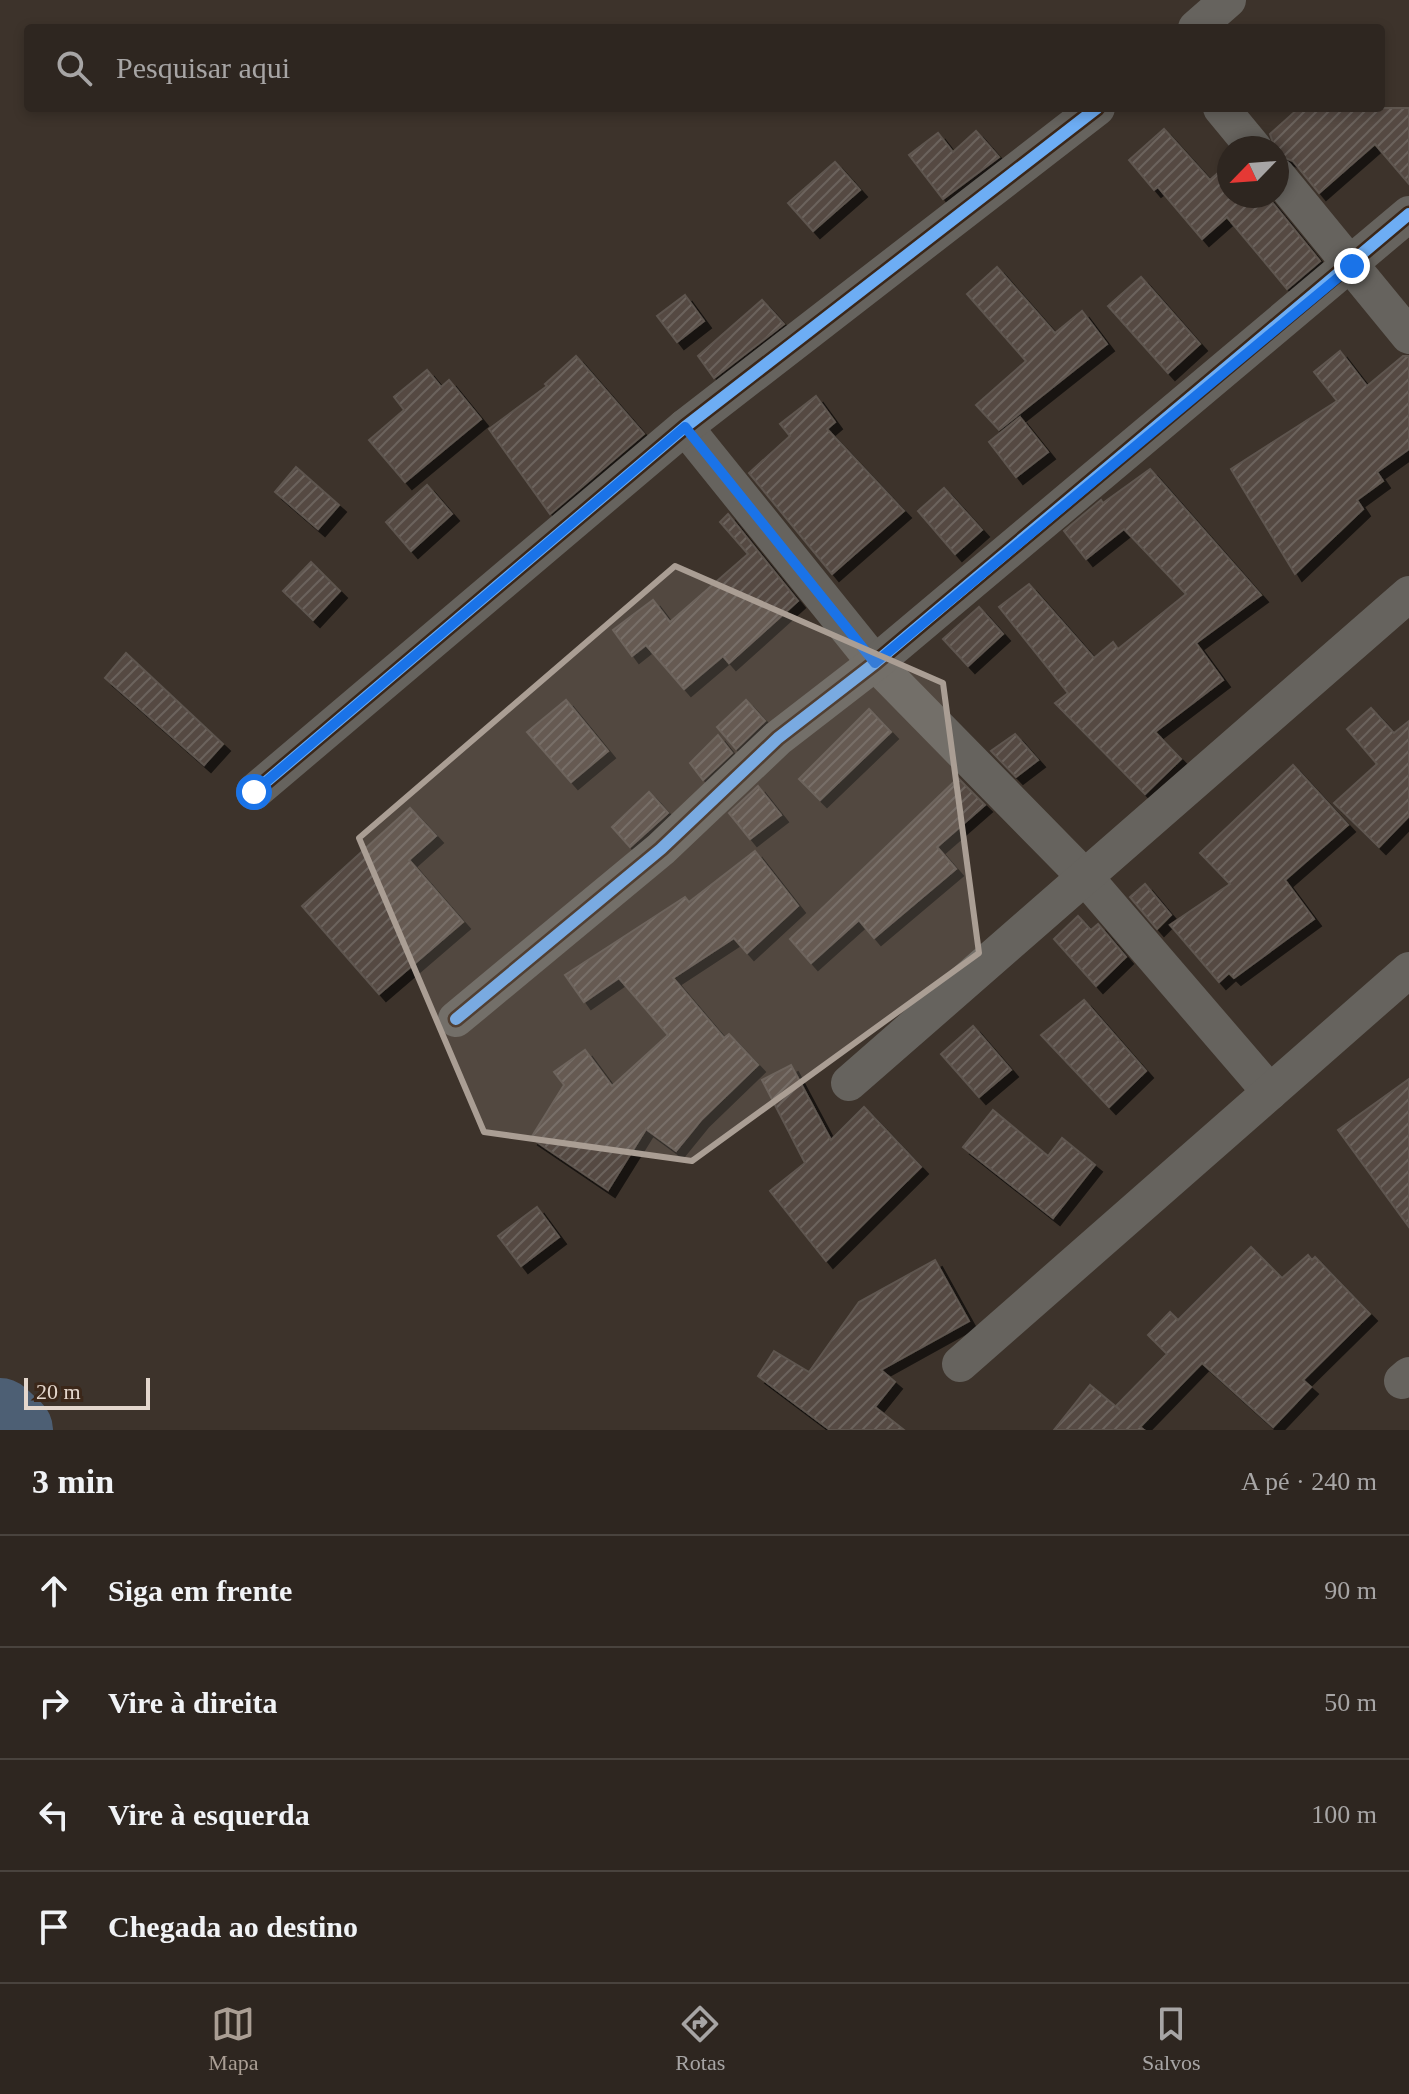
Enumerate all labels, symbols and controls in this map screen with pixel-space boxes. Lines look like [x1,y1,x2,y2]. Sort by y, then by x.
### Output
search box [24,24,1385,112]
icon: search [52,46,96,90]
text: Pesquisar aqui [116,51,290,84]
north arrow [1217,136,1289,208]
route end [1334,248,1370,284]
route start [236,774,272,810]
scale bar [24,1374,150,1410]
text: 20 m [36,1379,81,1404]
text: 3 min [32,1463,114,1500]
text: A pé · 240 m [1241,1467,1377,1496]
icon: ahead [32,1569,76,1613]
text: Siga em frente [108,1574,292,1607]
text: 90 m [1324,1576,1377,1605]
icon: right [32,1681,76,1725]
text: Vire à direita [108,1686,277,1719]
text: 50 m [1324,1688,1377,1717]
icon: left [32,1793,76,1837]
text: Vire à esquerda [108,1798,310,1831]
text: 100 m [1311,1800,1377,1829]
icon: arrive [32,1905,76,1949]
text: Chegada ao destino [108,1910,358,1943]
tab: Mapa [208,2002,258,2076]
tab: Rotas [675,2002,725,2076]
tab: Salvos [1142,2002,1201,2076]

